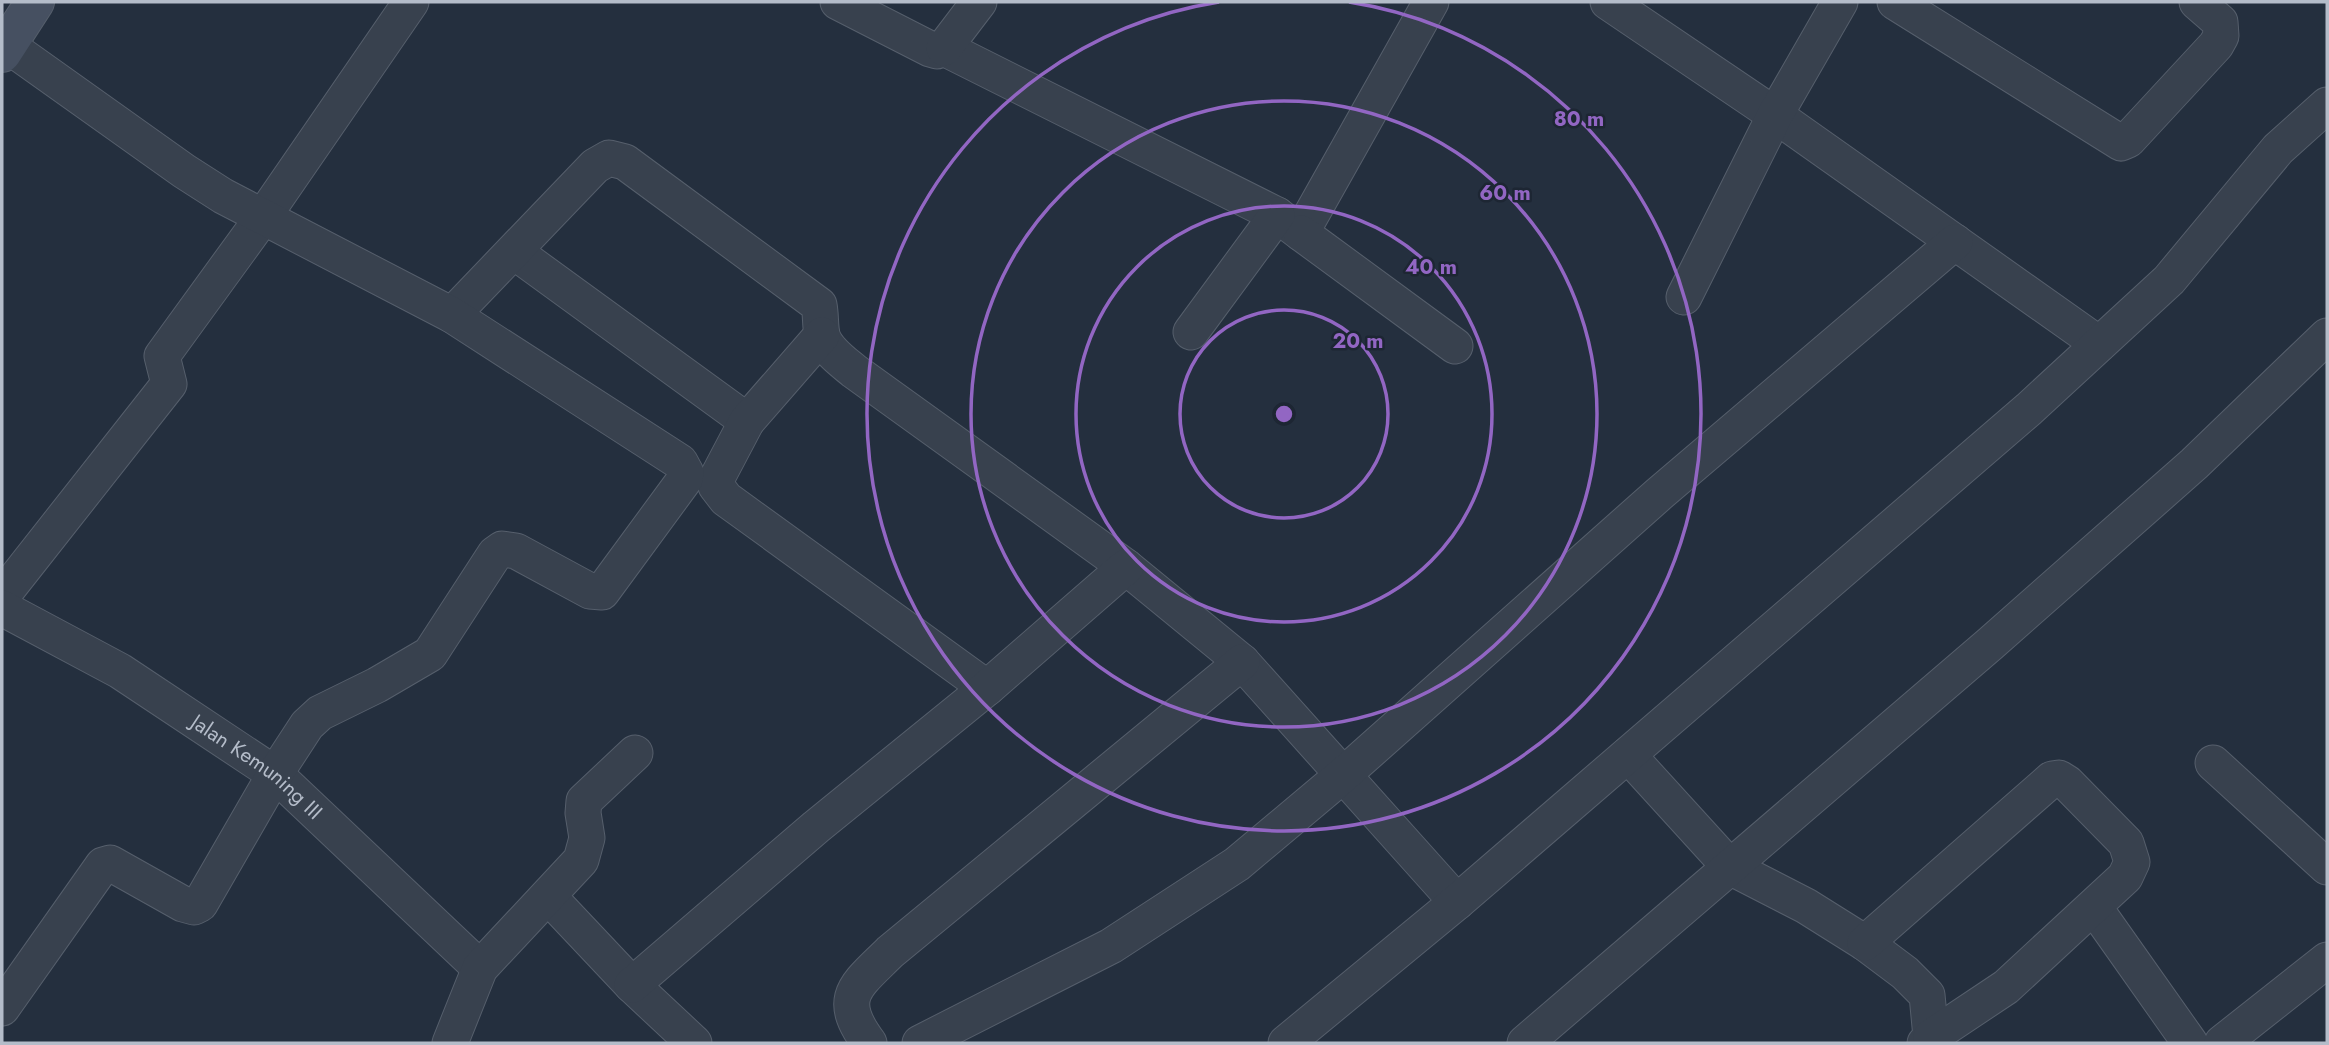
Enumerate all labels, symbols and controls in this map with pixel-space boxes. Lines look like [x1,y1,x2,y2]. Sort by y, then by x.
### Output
text: 80 m [1554,104,1604,134]
text: 60 m [1479,178,1531,208]
text: 40 m [1405,252,1457,282]
text: 20 m [1332,326,1384,356]
centre of rings [1272,402,1296,426]
street label: Jalan Kemuning III [183,706,329,826]

